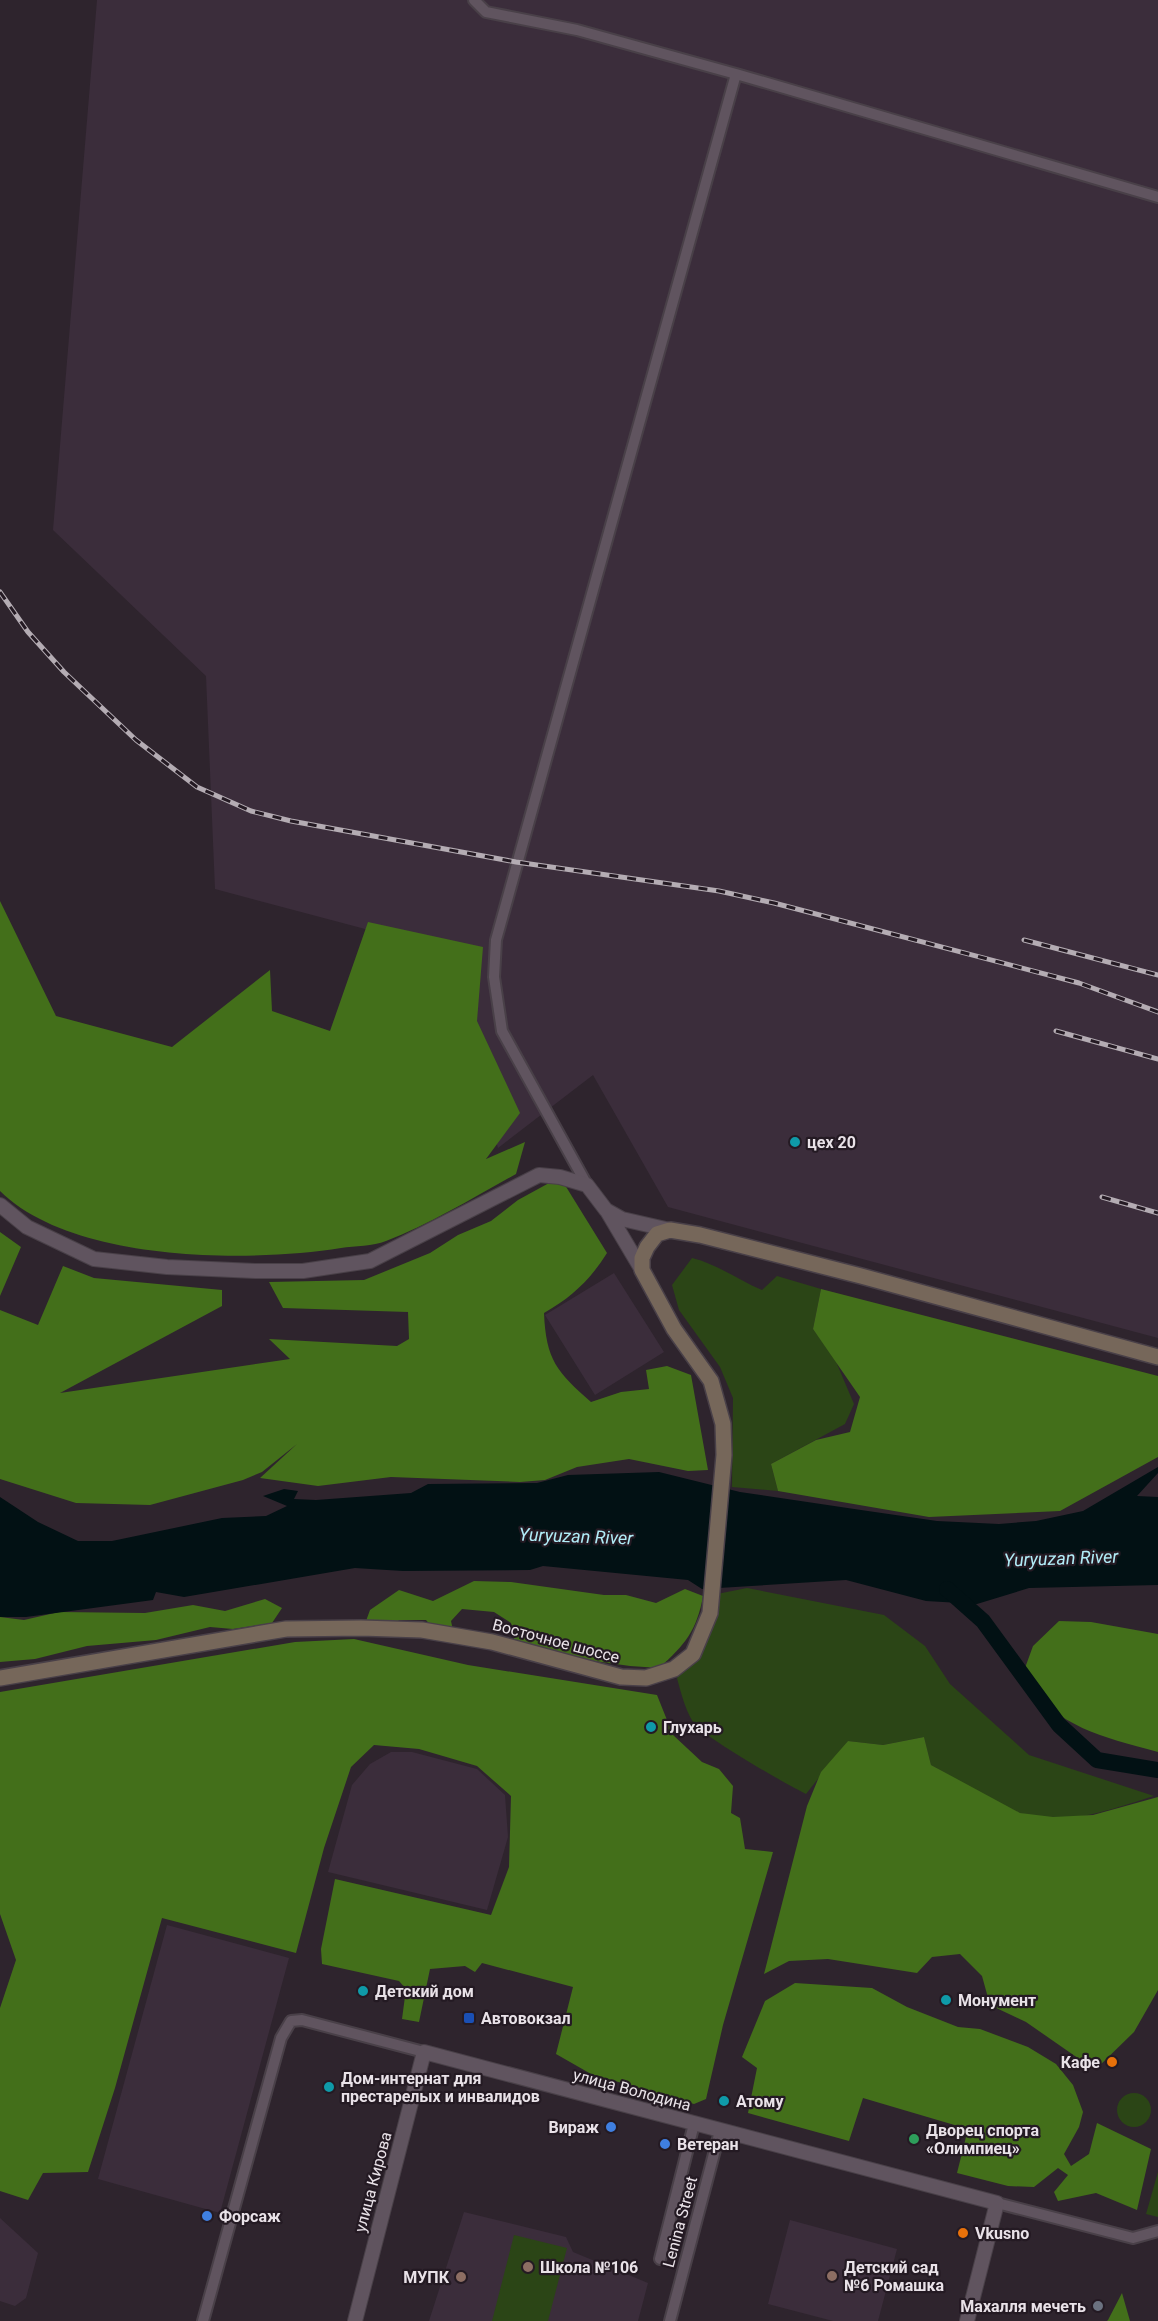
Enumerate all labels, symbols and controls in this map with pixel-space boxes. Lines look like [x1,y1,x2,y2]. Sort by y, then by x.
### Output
place label: цех 20 [807,1133,856,1152]
marker: цех 20 [788,1135,802,1149]
water label: Yuryuzan River [518,1524,635,1549]
water label: Yuryuzan River [1003,1545,1120,1570]
street label: Восточное шоссе [490,1615,622,1667]
place label: Глухарь [663,1718,722,1737]
marker: Глухарь [644,1720,658,1734]
place label: Детский дом [375,1982,474,2001]
marker: Детский дом [356,1984,370,1998]
place label: Монумент [958,1991,1036,2010]
marker: Монумент [939,1993,953,2007]
place label: Автовокзал [481,2009,571,2028]
marker: Автовокзал [462,2011,476,2025]
place label: Кафе [1061,2053,1100,2072]
marker: Кафе [1105,2055,1119,2069]
street label: улица Володина [571,2065,693,2115]
place label: Дом-интернат для престарелых и инвалидов [341,2069,540,2106]
marker: Дом-интернат для престарелых и инвалидов [322,2080,336,2094]
place label: Атому [736,2092,784,2111]
marker: Атому [717,2094,731,2108]
place label: Вираж [548,2118,599,2137]
marker: Вираж [604,2120,618,2134]
place label: Дворец спорта «Олимпиец» [926,2121,1039,2158]
street label: улица Кирова [350,2130,396,2234]
marker: Дворец спорта «Олимпиец» [907,2132,921,2146]
place label: Ветеран [677,2135,739,2154]
marker: Ветеран [658,2137,672,2151]
street label: Lenina Street [659,2174,701,2270]
place label: Форсаж [219,2207,281,2226]
marker: Форсаж [200,2209,214,2223]
place label: Vkusno [975,2224,1029,2243]
marker: Vkusno [956,2226,970,2240]
place label: Школа №106 [540,2258,638,2277]
place label: Детский сад №6 Ромашка [844,2258,945,2295]
marker: Школа №106 [521,2260,535,2274]
place label: МУПК [403,2268,450,2287]
marker: Детский сад №6 Ромашка [825,2269,839,2283]
marker: МУПК [454,2270,468,2284]
place label: Махалля мечеть [960,2297,1086,2316]
marker: Махалля мечеть [1091,2299,1105,2313]

